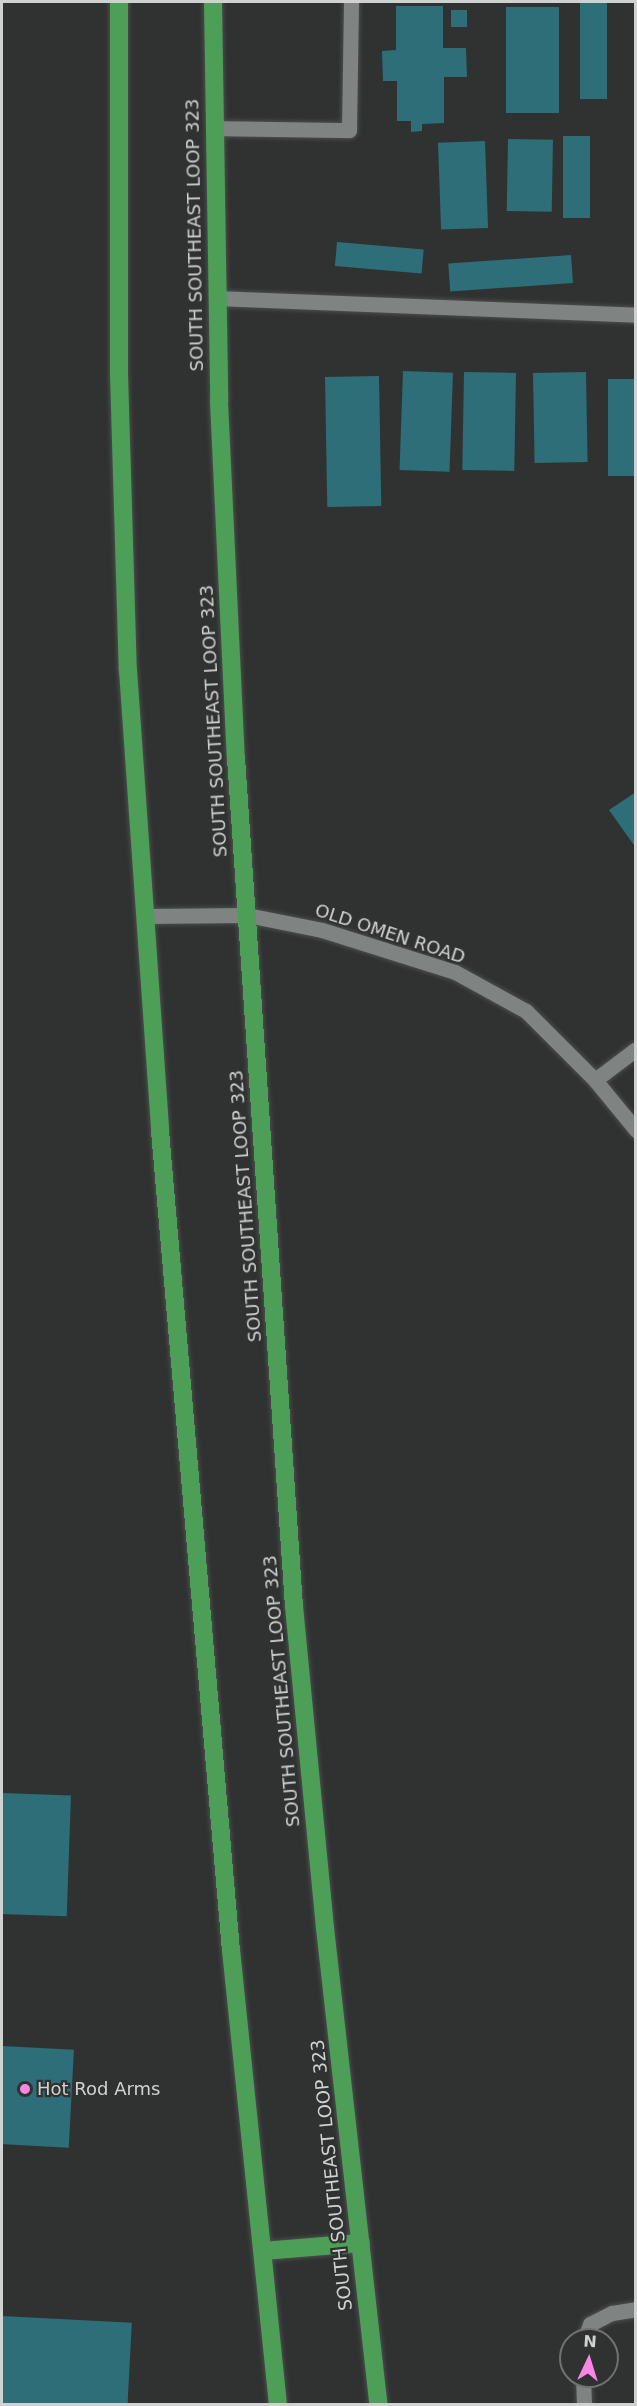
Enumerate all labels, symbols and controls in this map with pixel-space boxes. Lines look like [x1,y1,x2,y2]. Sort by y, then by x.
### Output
street label: SOUTH SOUTHEAST LOOP 323 [182,98,208,372]
street label: SOUTH SOUTHEAST LOOP 323 [196,584,232,858]
street label: OLD OMEN ROAD [312,900,468,968]
street label: SOUTH SOUTHEAST LOOP 323 [226,1069,266,1343]
street label: SOUTH SOUTHEAST LOOP 323 [259,1554,305,1828]
street label: SOUTH SOUTHEAST LOOP 323 [307,2038,357,2312]
place label: Hot Rod Arms [37,2078,160,2100]
marker: Hot Rod Arms [18,2082,32,2096]
north arrow [559,2328,619,2388]
text: N [583,2332,597,2351]

